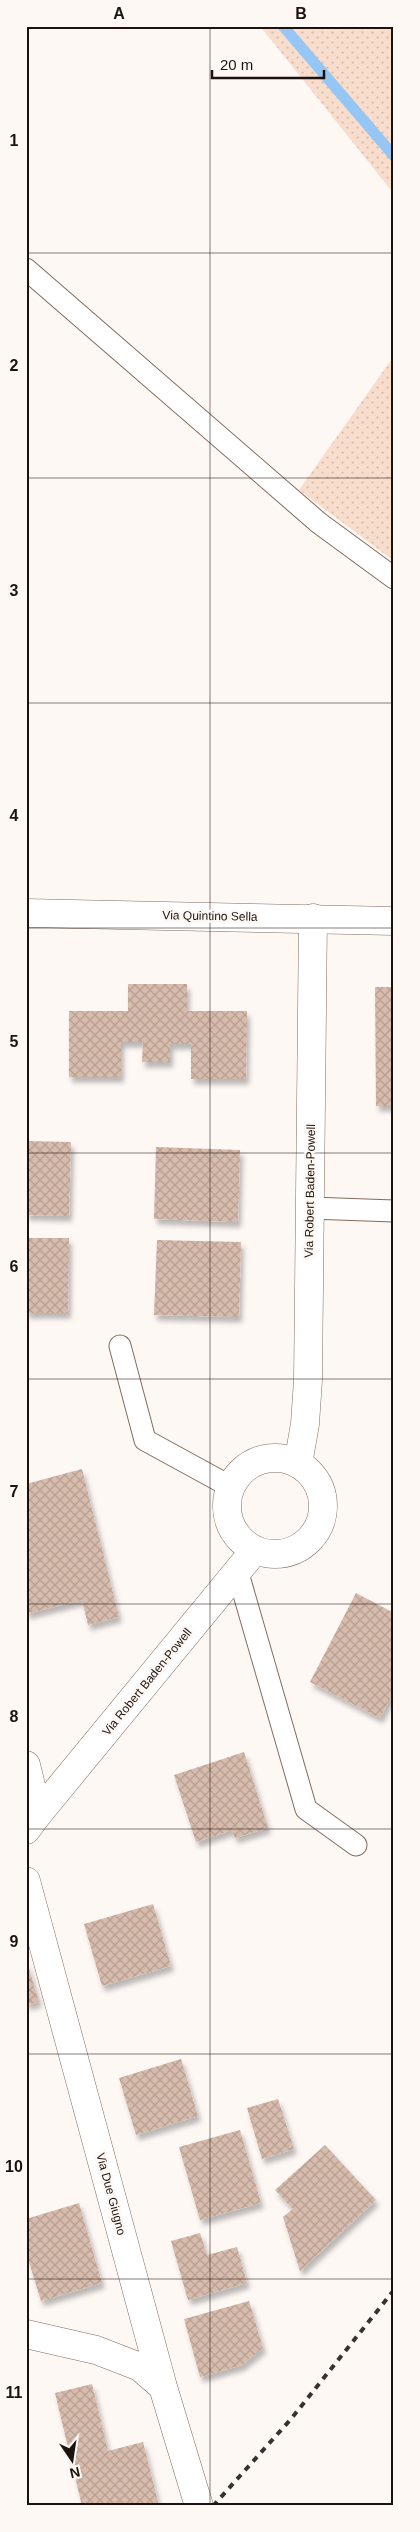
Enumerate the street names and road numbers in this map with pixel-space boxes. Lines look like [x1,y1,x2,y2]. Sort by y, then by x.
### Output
street label: Via Quintino Sella [162,908,258,924]
street label: Via Robert Baden-Powell [302,1124,318,1258]
street label: Via Robert Baden-Powell [99,1626,195,1738]
street label: Via Due Giugno [93,2151,129,2237]

